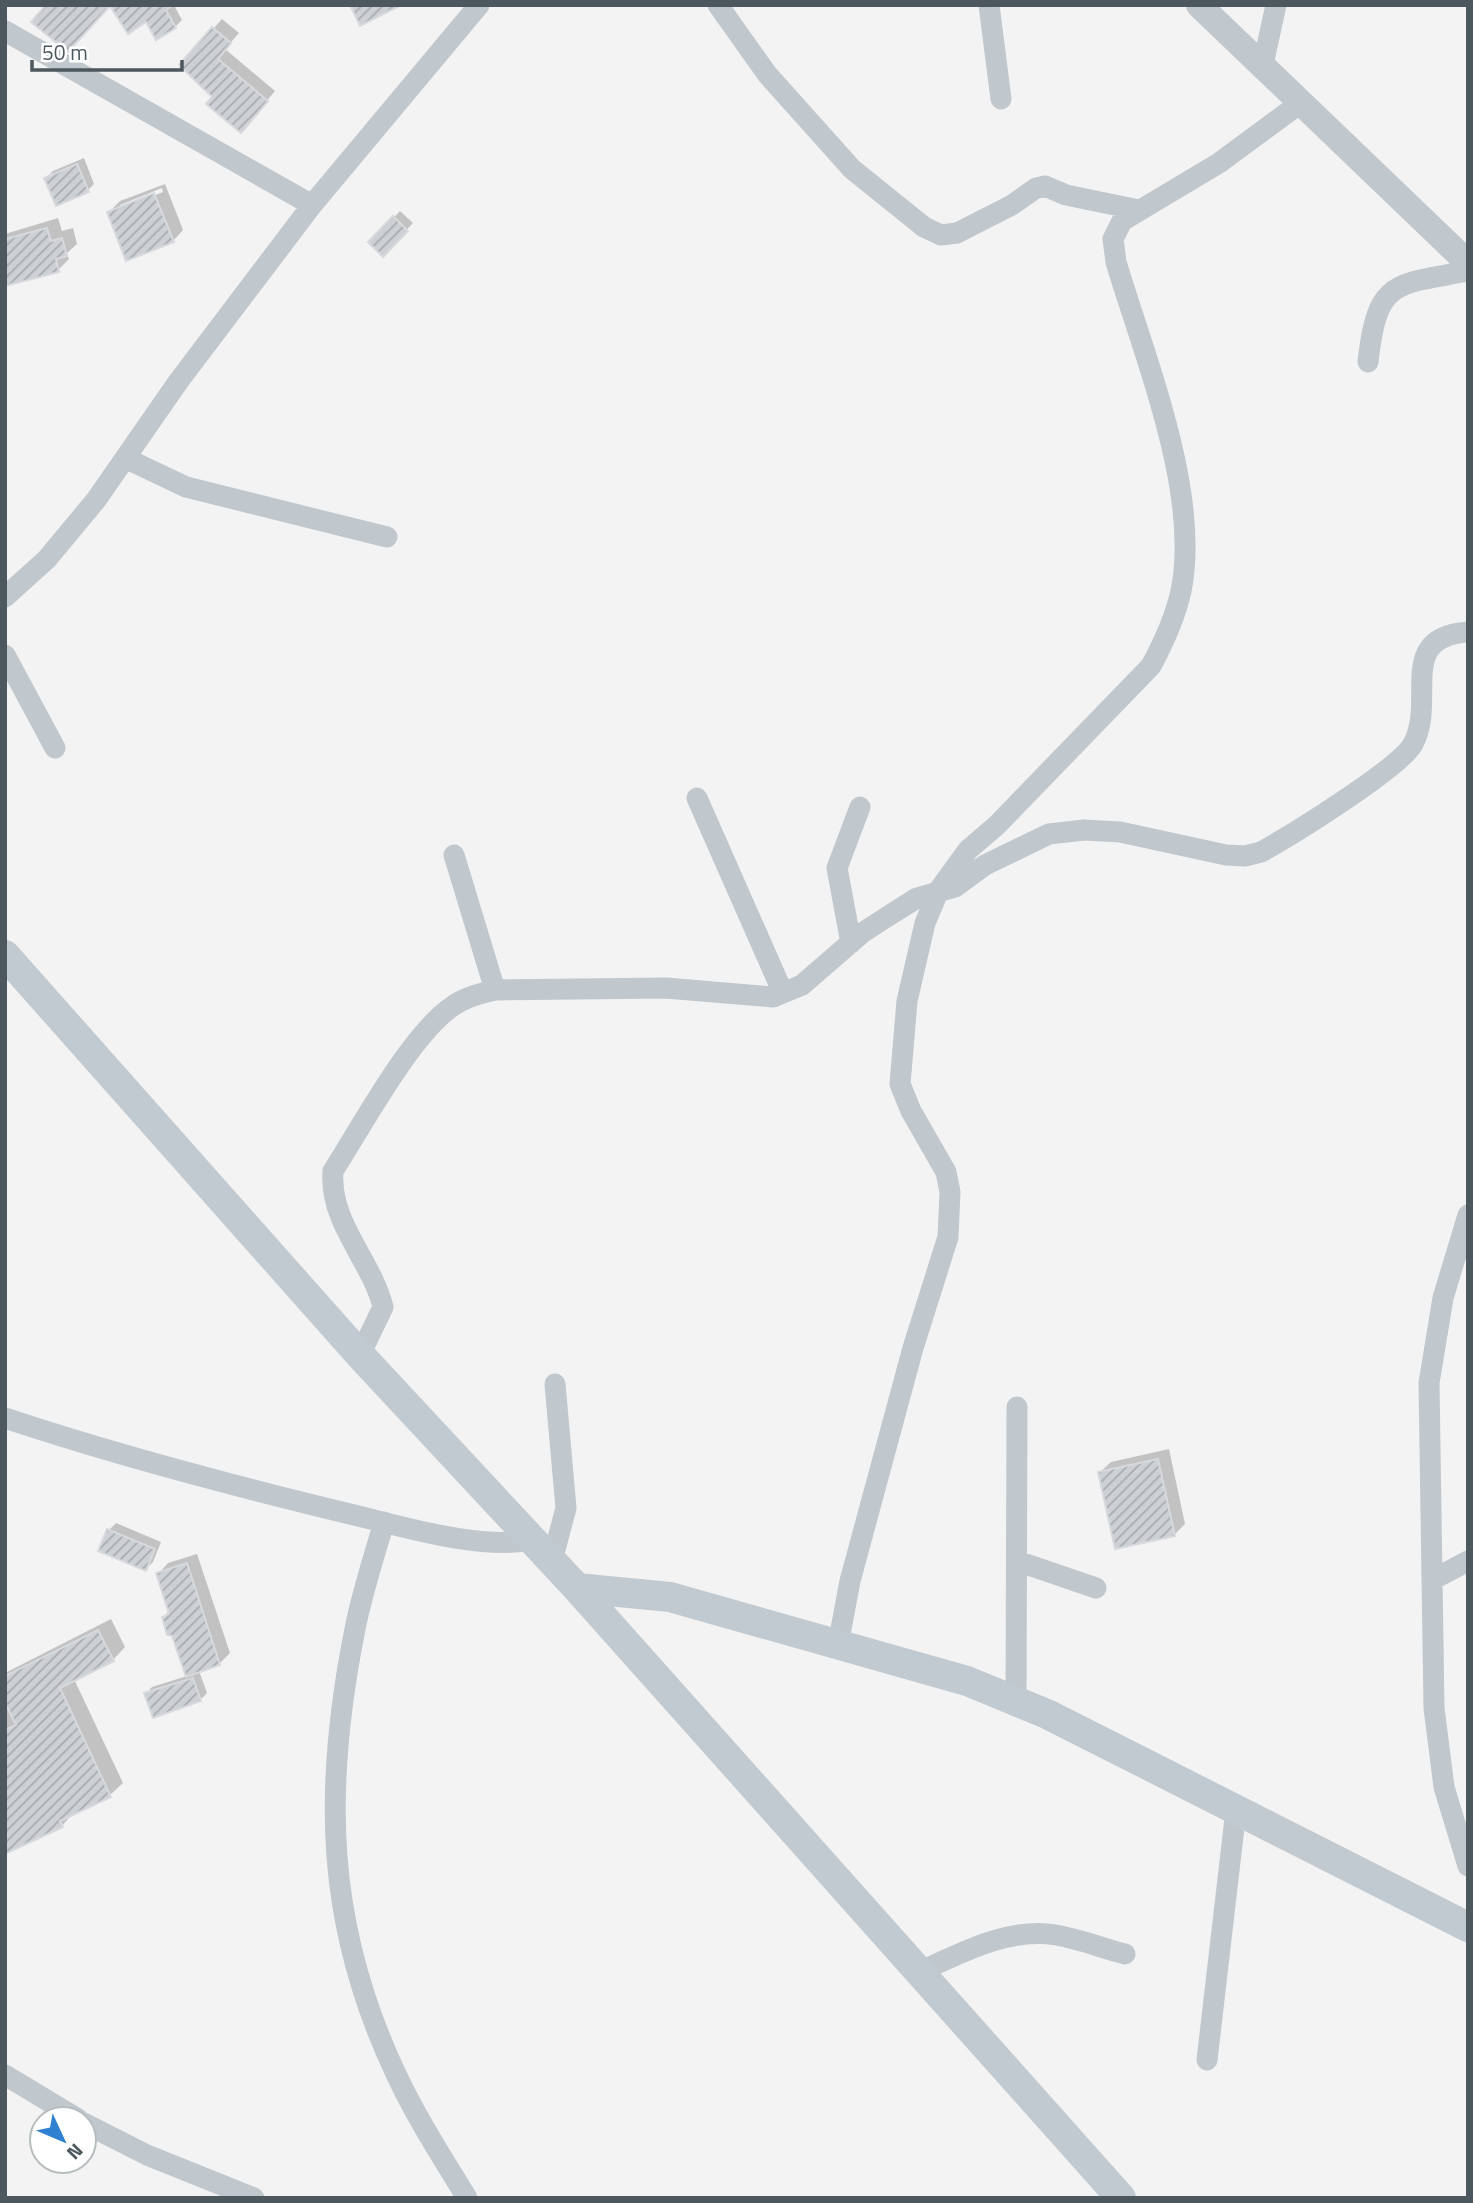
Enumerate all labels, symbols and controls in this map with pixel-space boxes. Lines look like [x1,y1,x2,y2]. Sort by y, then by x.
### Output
scale bar [32,28,182,72]
text: 50 m [42,36,88,68]
north arrow [28,2105,98,2175]
text: N [61,2137,91,2167]

